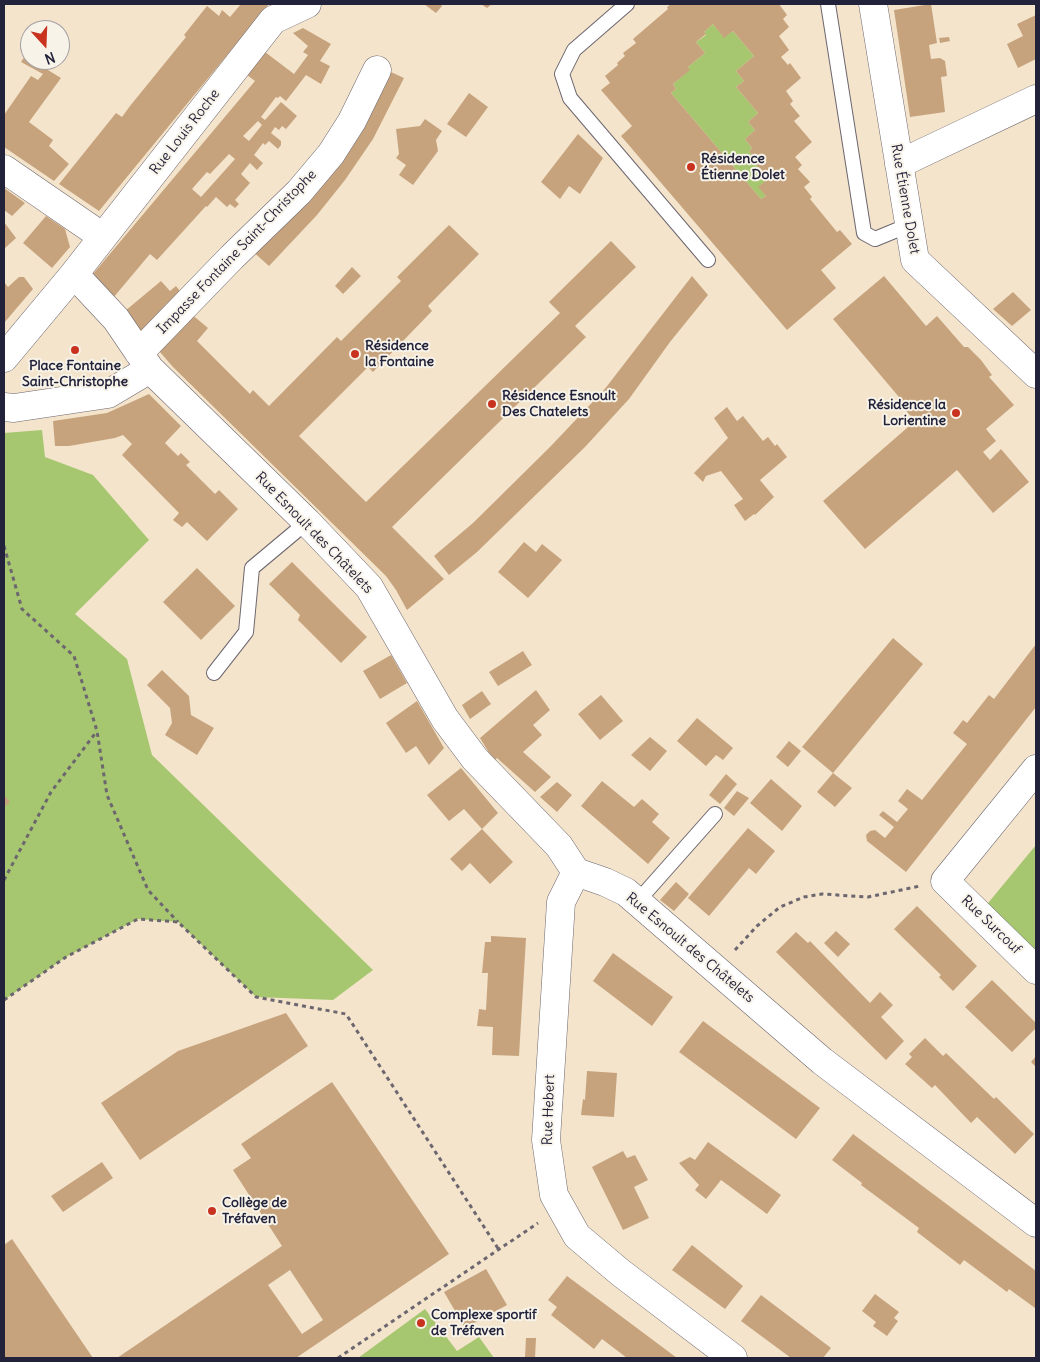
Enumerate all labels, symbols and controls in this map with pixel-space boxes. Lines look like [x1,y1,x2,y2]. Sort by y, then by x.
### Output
north arrow [20,20,70,70]
text: N [42,48,57,68]
street label: Rue Louis Roche [147,86,223,178]
street label: Rue Étienne Dolet [887,143,923,255]
place label: Résidence Étienne Dolet [701,151,785,184]
marker: Résidence Étienne Dolet [685,161,697,173]
street label: Impasse Fontaine Saint-Christophe [154,166,320,338]
place label: Résidence la Fontaine [365,338,434,371]
marker: Place Fontaine Saint-Christophe [69,344,81,356]
marker: Résidence la Fontaine [349,348,361,360]
place label: Place Fontaine Saint-Christophe [22,358,128,391]
place label: Résidence Esnoult Des Chatelets [502,388,616,421]
place label: Résidence la Lorientine [868,397,946,430]
marker: Résidence Esnoult Des Chatelets [486,398,498,410]
marker: Résidence la Lorientine [950,407,962,419]
street label: Rue Esnoult des Châtelets [252,469,376,597]
street label: Rue Esnoult des Châtelets [622,889,758,1007]
street label: Rue Surcouf [957,892,1025,958]
street label: Rue Hebert [539,1074,559,1146]
place label: Collège de Tréfaven [222,1195,287,1228]
marker: Collège de Tréfaven [206,1205,218,1217]
place label: Complexe sportif de Tréfaven [431,1307,537,1340]
marker: Complexe sportif de Tréfaven [415,1317,427,1329]

